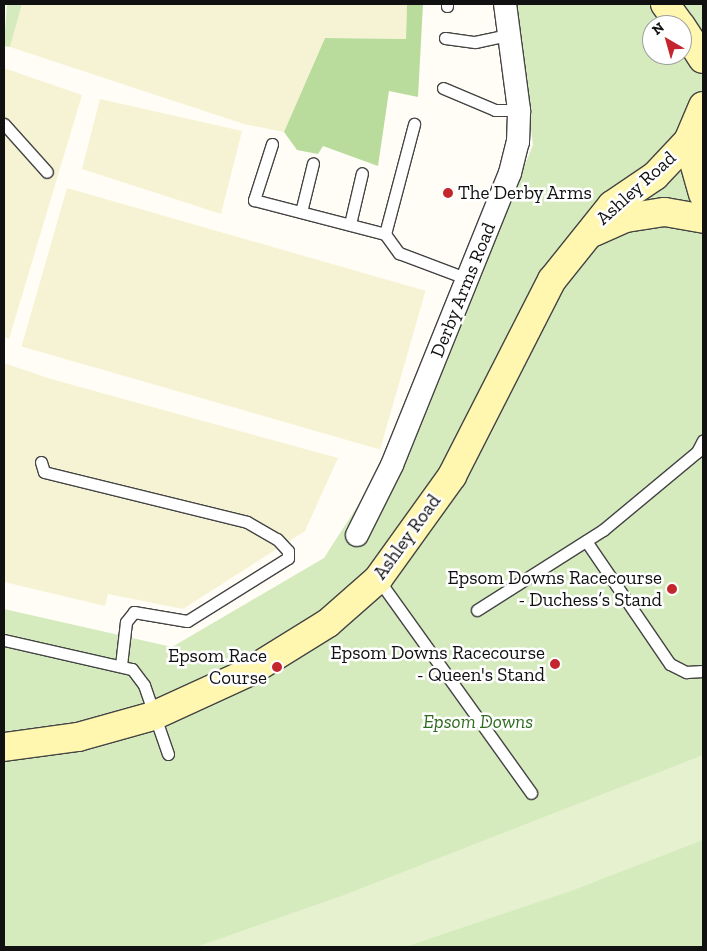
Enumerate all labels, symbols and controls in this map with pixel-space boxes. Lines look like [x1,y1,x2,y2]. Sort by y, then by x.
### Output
north arrow [642,15,692,65]
text: N [649,19,667,39]
street label: Ashley Road [591,146,681,230]
place label: The Derby Arms [458,182,593,204]
marker: The Derby Arms [442,187,454,199]
street label: Derby Arms Road [425,219,501,361]
street label: Ashley Road [368,490,446,584]
place label: Epsom Downs Racecourse - Duchess’s Stand [448,567,662,611]
marker: Epsom Downs Racecourse - Duchess’s Stand [666,583,678,595]
place label: Epsom Downs Racecourse - Queen's Stand [331,642,545,686]
place label: Epsom Race Course [168,645,267,689]
marker: Epsom Downs Racecourse - Queen's Stand [549,658,561,670]
marker: Epsom Race Course [271,661,283,673]
park label: Epsom Downs [423,711,533,733]

